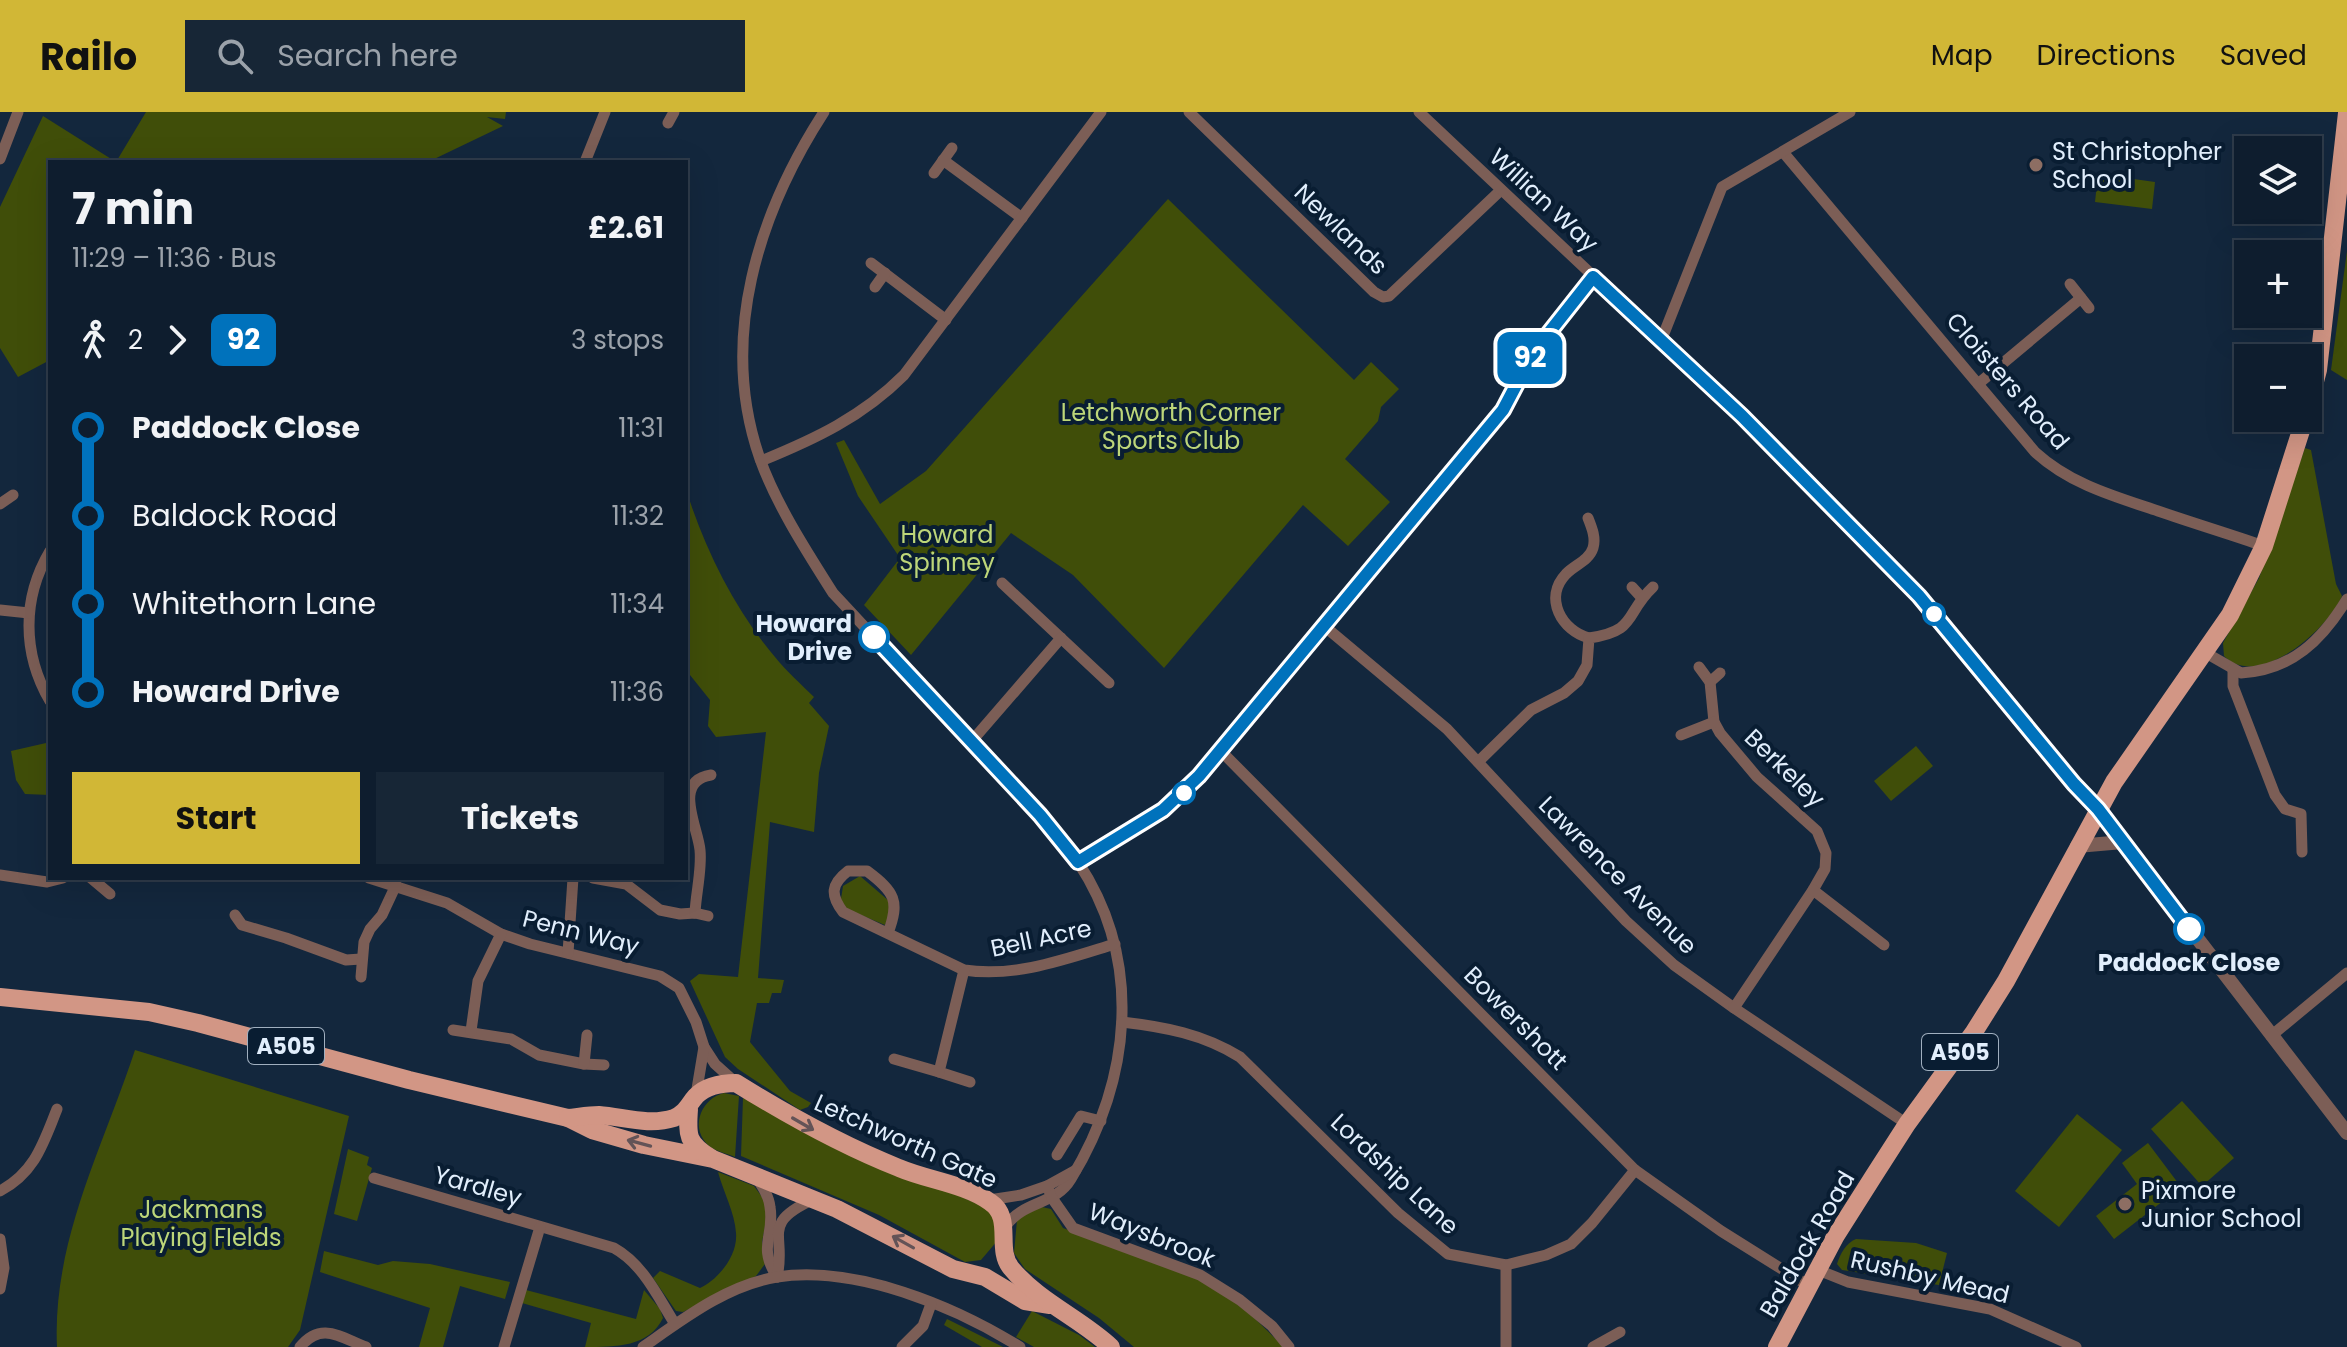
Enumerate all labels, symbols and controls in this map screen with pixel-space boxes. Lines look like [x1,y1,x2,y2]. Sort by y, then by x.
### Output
search box [185,20,745,92]
text: Railo [40,30,137,83]
icon: search [213,34,257,78]
text: Search here [277,34,458,77]
text: Map [1931,36,1993,75]
text: Directions [2037,36,2176,75]
text: Saved [2220,36,2307,75]
place label: St Christopher School [2052,135,2222,196]
map controls [2234,136,2322,432]
button: layers [2234,136,2322,224]
street label: Willian Way [1482,141,1606,260]
marker: St Christopher School [2027,156,2045,174]
street label: Newlands [1287,176,1395,282]
text: 7 min [72,178,194,239]
text: £2.61 [588,206,664,249]
text: 11:29 – 11:36 · Bus [72,240,277,276]
button: + [2234,240,2322,328]
street label: Cloisters Road [1939,305,2077,457]
icon: walk [72,318,116,362]
icon: forward [155,318,199,362]
text: 92 [227,320,260,359]
text: 2 [128,322,143,358]
text: 3 stops [571,322,664,358]
line badge: 92 [1494,332,1566,384]
text: 92 [1513,338,1547,377]
button: − [2234,344,2322,432]
park label: Letchworth Corner Sports Club [1061,396,1281,457]
text: Paddock Close [132,406,360,449]
text: 11:31 [618,410,664,446]
text: Baldock Road [132,494,337,537]
text: 11:32 [612,498,664,534]
park label: Howard Spinney [899,518,995,579]
text: Whitethorn Lane [132,582,376,625]
text: 11:34 [610,586,664,622]
unlabelled marker [1923,603,1945,625]
place label: Howard Drive [756,607,852,668]
marker: Howard Drive [859,622,889,652]
text: Howard Drive [132,670,340,713]
text: 11:36 [610,674,664,710]
street label: Berkeley [1738,721,1833,815]
button: Start [72,772,360,864]
button: Tickets [376,772,664,864]
unlabelled marker [1173,782,1195,804]
street label: Lawrence Avenue [1532,789,1704,961]
street label: Penn Way [519,902,643,963]
street label: Bell Acre [987,911,1095,965]
marker: Paddock Close [2174,914,2204,944]
place label: Paddock Close [2098,946,2280,979]
street label: Bowershott [1457,959,1575,1077]
road number: A505 [248,1028,324,1064]
road number: A505 [1922,1034,1998,1070]
street label: Letchworth Gate [809,1086,1003,1196]
street label: Lordship Lane [1324,1106,1466,1242]
one-way arrow [791,1116,814,1132]
one-way arrow [626,1135,652,1150]
street label: Yardley [430,1158,526,1214]
street label: Baldock Road [1752,1165,1862,1323]
place label: Pixmore Junior School [2141,1174,2302,1235]
park label: Jackmans Playing FIelds [121,1193,281,1254]
street label: Waysbrook [1084,1195,1221,1276]
marker: Pixmore Junior School [2116,1195,2134,1213]
one-way arrow [892,1234,915,1250]
street label: Rushby Mead [1847,1243,2013,1311]

